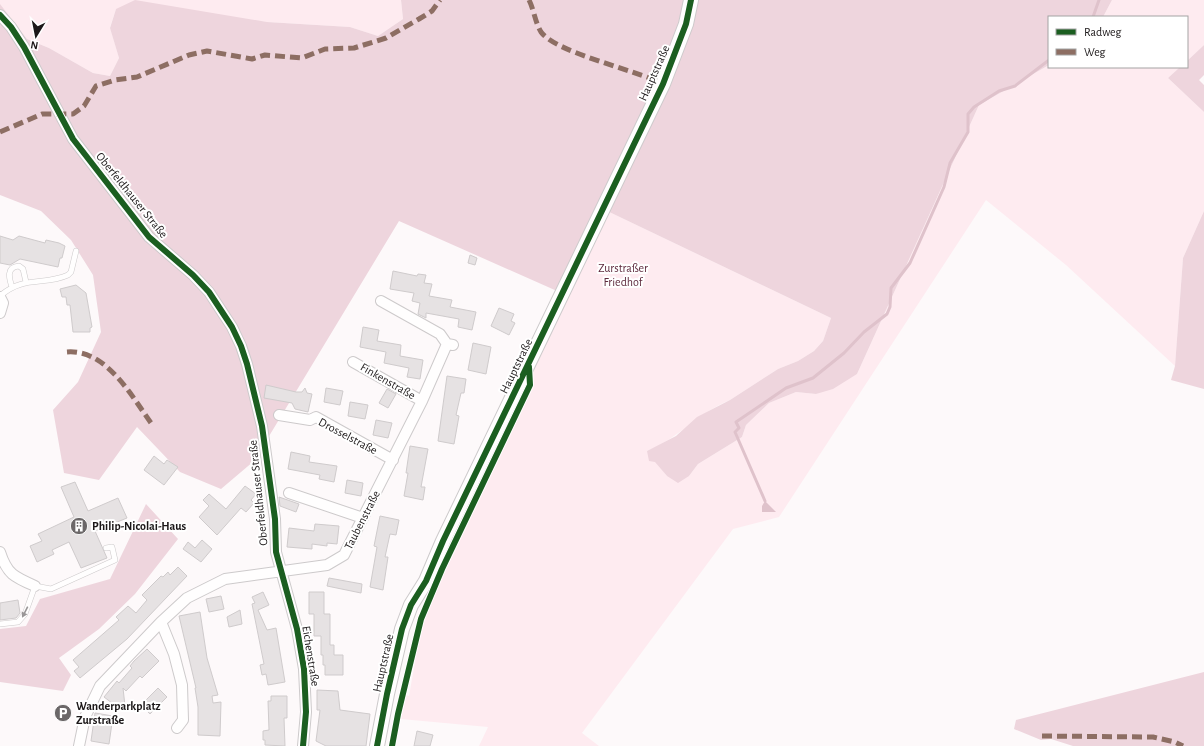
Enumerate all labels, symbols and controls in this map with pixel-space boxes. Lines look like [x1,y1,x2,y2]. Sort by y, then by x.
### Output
north arrow [16,16,56,56]
legend [1048,16,1188,68]
text: Radweg [1084,26,1121,38]
text: N [30,39,39,51]
street label: Hauptstraße [636,43,672,103]
text: Weg [1084,46,1106,58]
street label: Oberfeldhauser Straße [94,150,170,240]
park label: Zurstraßer Friedhof [598,262,648,288]
street label: Hauptstraße [498,337,534,395]
street label: Finkenstraße [359,361,417,401]
street label: Drosselstraße [317,416,379,456]
street label: Oberfeldhauser Straße [246,440,270,546]
street label: Taubenstraße [342,489,382,551]
building icon: Philip-Nicolai-Haus [69,516,89,536]
place label: Philip-Nicolai-Haus [92,520,186,532]
one-way arrow [22,606,29,618]
street label: Eichenstraße [300,625,322,687]
street label: Hauptstraße [370,633,396,693]
place label: Wanderparkplatz Zurstraße [76,700,161,726]
parking icon: Wanderparkplatz Zurstraße [53,703,73,723]

